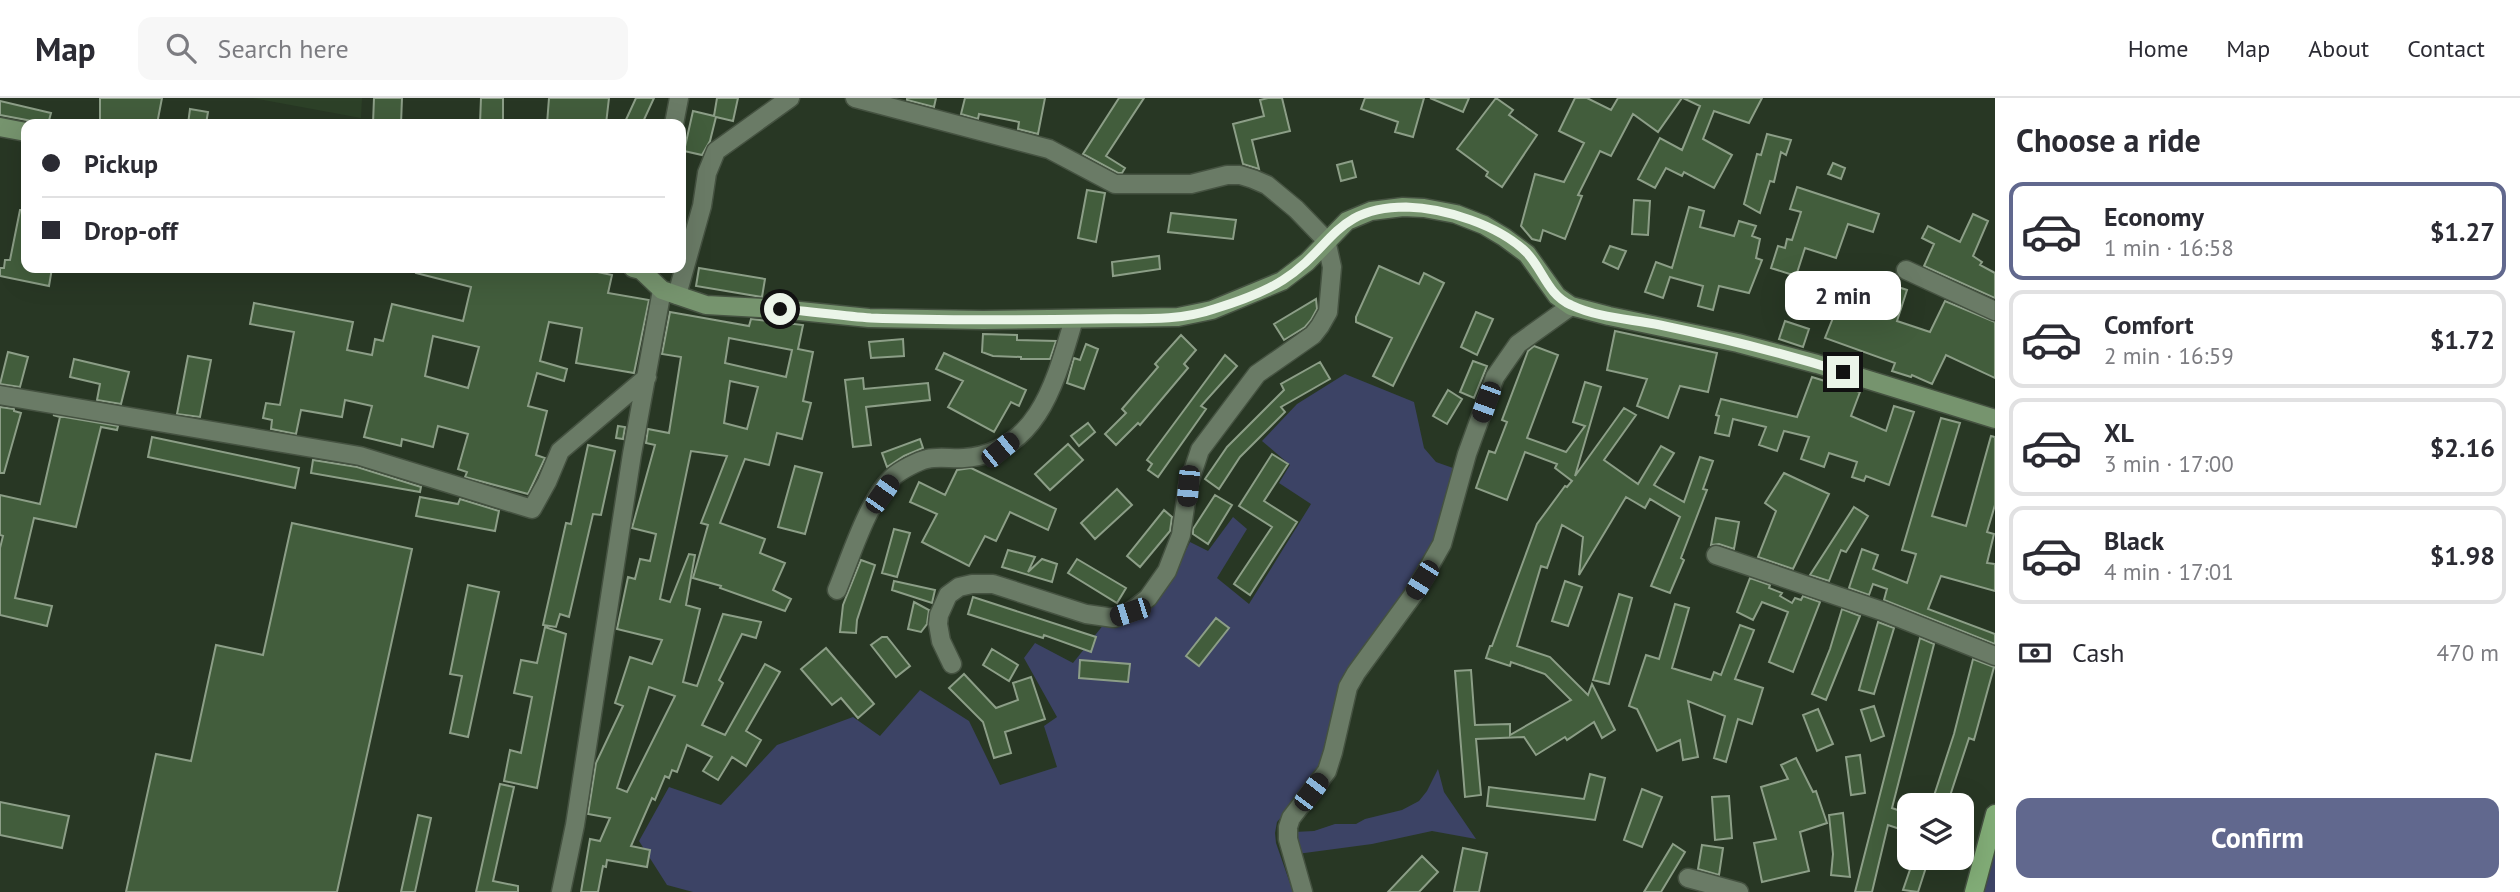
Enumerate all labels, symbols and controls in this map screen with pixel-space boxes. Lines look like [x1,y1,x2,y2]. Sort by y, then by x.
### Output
search box [138,17,628,80]
text: Map [35,27,96,70]
icon: search [162,29,200,67]
text: Search here [218,32,349,65]
text: Home [2128,33,2188,64]
text: Map [2226,33,2270,64]
text: About [2308,33,2369,64]
text: Contact [2407,33,2485,64]
text: Choose a ride [2016,119,2201,161]
text: Pickup [84,147,158,180]
icon: car [2020,200,2083,263]
text: Economy [2104,200,2204,233]
text: Drop-off [84,214,178,247]
text: $1.27 [2430,215,2495,248]
text: 1 min · 16:58 [2104,233,2234,262]
callout: 2 min [1785,271,1901,320]
text: 2 min [1815,281,1871,310]
route start [764,293,796,325]
icon: car [2020,308,2083,371]
text: Comfort [2104,308,2194,341]
text: $1.72 [2430,323,2495,356]
text: 2 min · 16:59 [2104,341,2234,370]
route end [1827,356,1859,388]
car [1469,379,1504,425]
icon: car [2020,416,2083,479]
text: XL [2104,416,2134,449]
car [978,429,1023,471]
text: $2.16 [2430,431,2495,464]
text: 3 min · 17:00 [2104,449,2234,478]
car [1176,464,1201,508]
car [862,471,903,517]
icon: car [2020,524,2083,587]
text: Black [2104,524,2164,557]
text: $1.98 [2430,539,2495,572]
car [1402,557,1443,603]
text: 4 min · 17:01 [2104,557,2234,586]
car [1107,596,1154,628]
icon: cash [2016,634,2054,672]
text: Cash [2072,636,2124,669]
text: 470 m [2437,638,2499,667]
car [1290,769,1333,815]
map controls [1897,793,1974,870]
button: layers [1897,793,1974,870]
button: Confirm [2016,798,2499,878]

